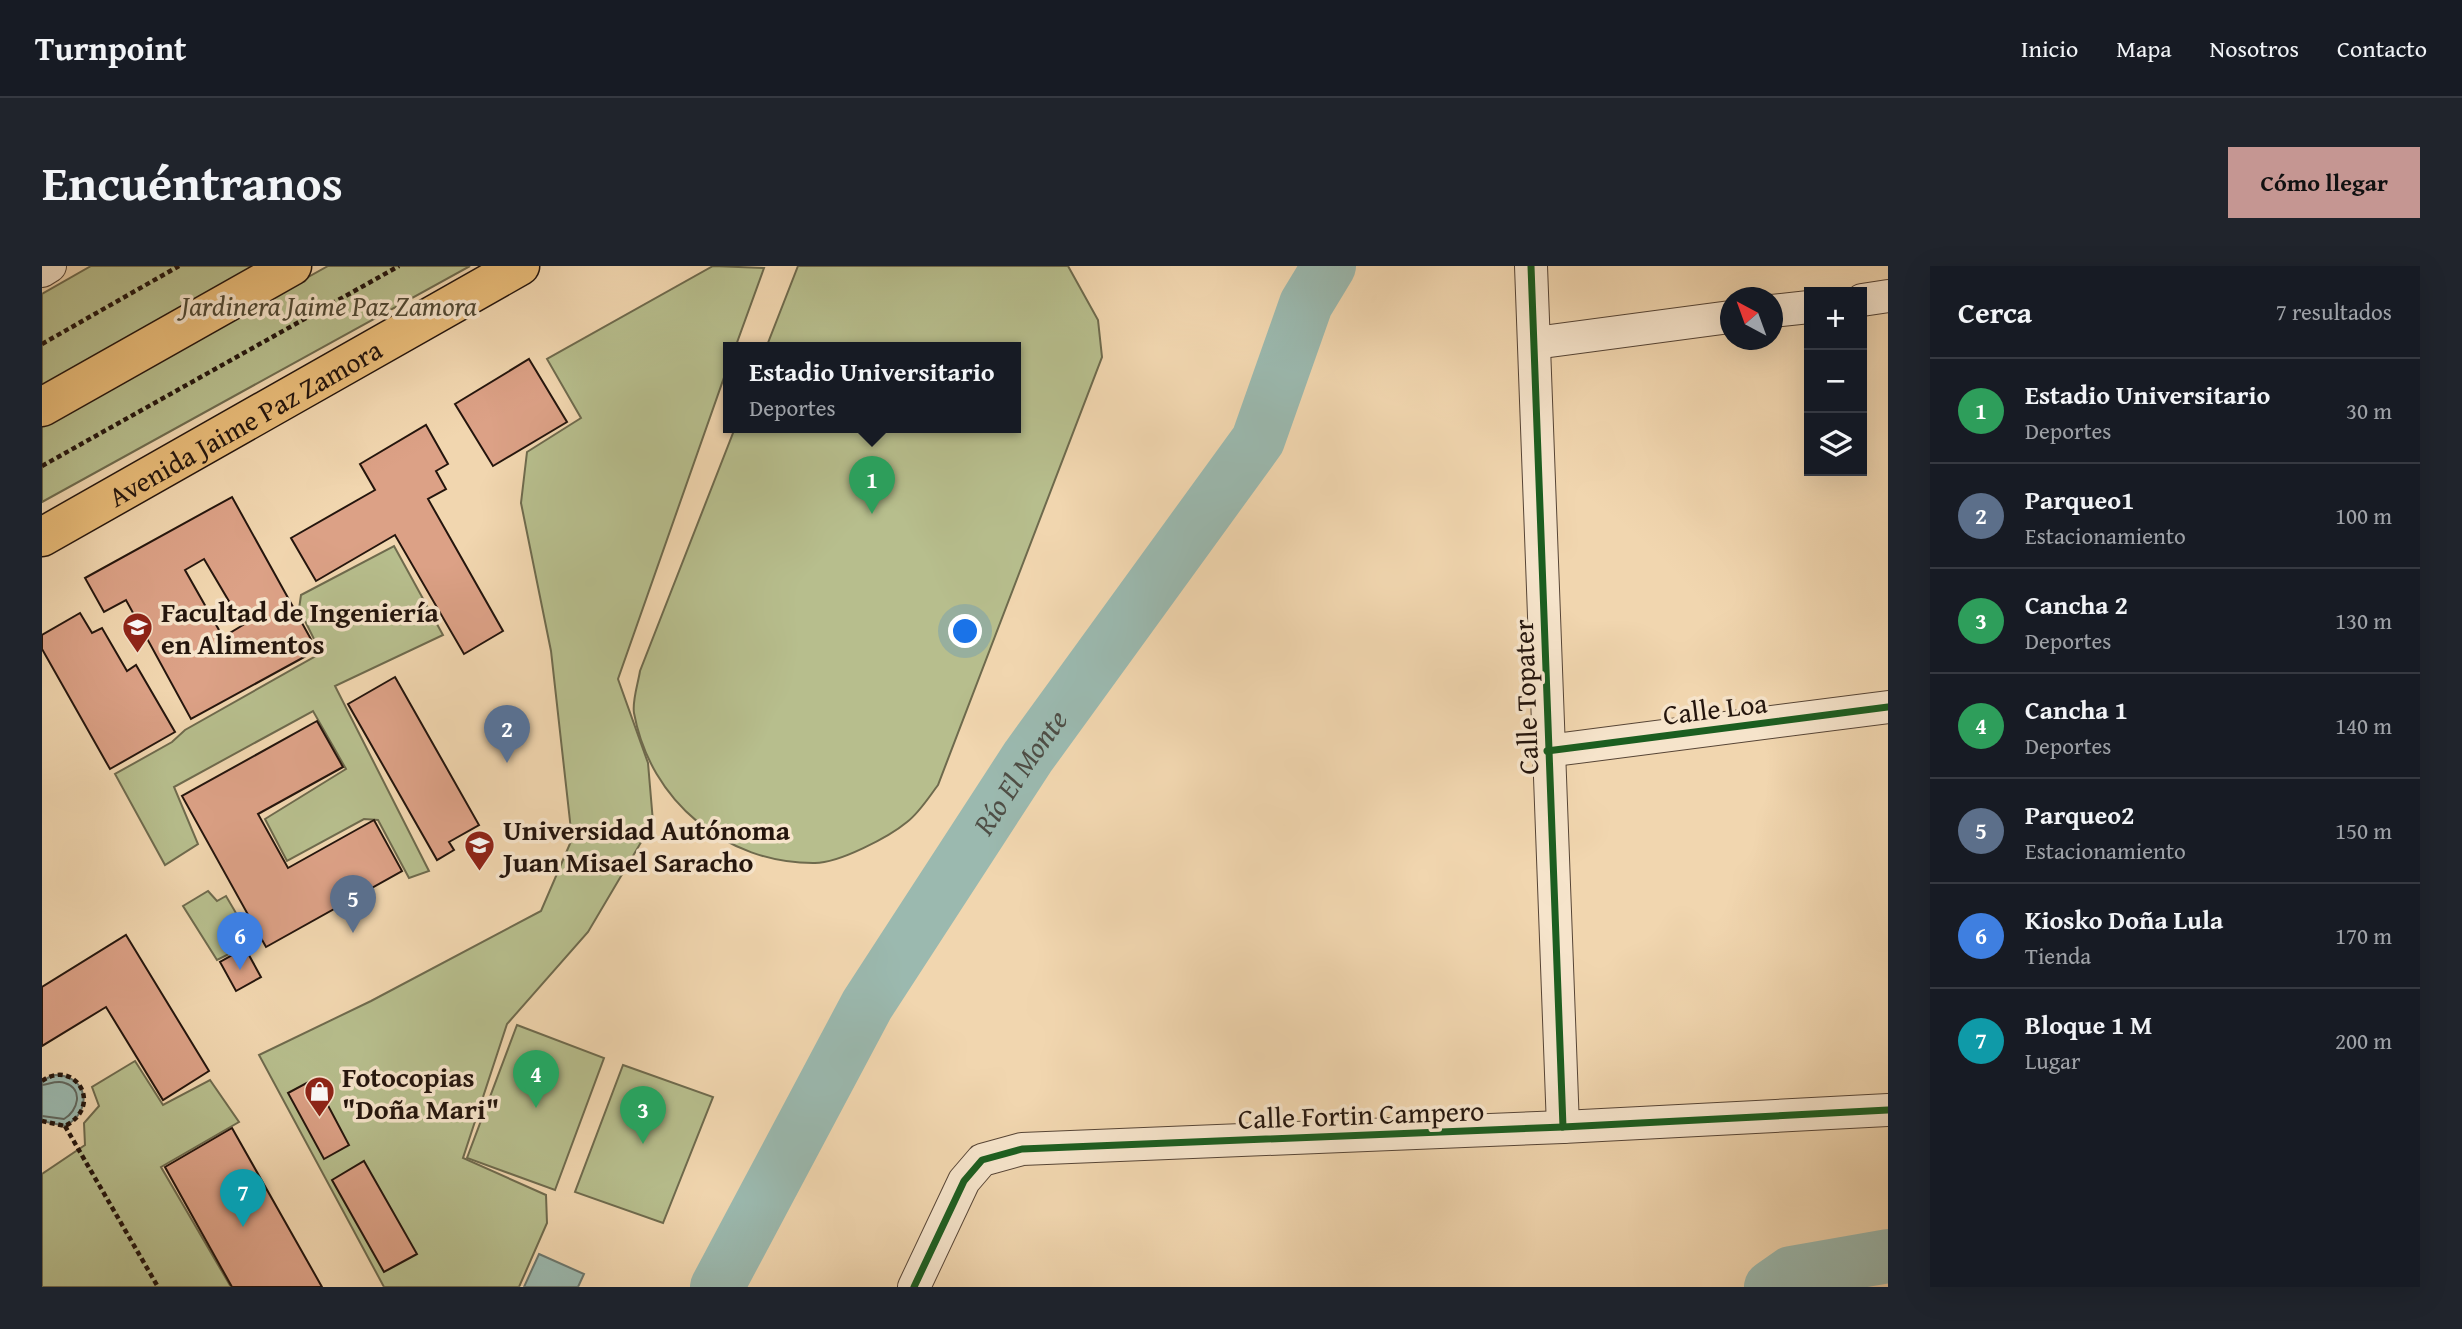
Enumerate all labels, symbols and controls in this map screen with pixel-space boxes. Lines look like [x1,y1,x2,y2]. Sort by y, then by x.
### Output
text: Turnpoint [35,24,187,72]
text: Inicio [2021,31,2078,66]
text: Mapa [2116,31,2172,66]
text: Nosotros [2210,31,2299,66]
text: Contacto [2337,31,2427,66]
text: Encuéntranos [42,146,343,218]
button: Cómo llegar [2228,147,2420,218]
park label: Jardinera Jaime Paz Zamora [177,285,477,326]
north arrow [1720,287,1783,350]
map controls [1804,287,1867,476]
button: + [1804,287,1867,350]
text: Cerca [1958,290,2032,334]
text: 7 resultados [2276,295,2392,328]
street label: Avenida Jaime Paz Zamora [100,328,390,516]
popup [723,342,1021,433]
button: − [1804,350,1867,413]
text: Estadio Universitario [749,352,995,391]
text: Estadio Universitario [2025,375,2270,414]
text: Deportes [749,391,836,424]
text: 1 [1975,394,1987,427]
text: 30 m [2346,394,2392,427]
button: layers [1804,413,1867,476]
text: Deportes [2025,414,2111,447]
pin: 1 [849,456,895,514]
text: Parqueo1 [2025,480,2135,519]
text: 2 [1975,499,1987,532]
text: 100 m [2335,499,2392,532]
text: Estacionamiento [2025,519,2186,552]
text: Cancha 2 [2025,585,2128,624]
place label: Facultad de Ingeniería en Alimentos [161,591,440,664]
text: 3 [1975,604,1987,637]
text: 130 m [2335,604,2392,637]
school or university icon: Facultad de Ingeniería en Alimentos [121,610,155,654]
your location [948,614,982,648]
street label: Calle Topater [1502,618,1548,775]
text: Deportes [2025,624,2111,657]
street label: Calle Loa [1661,681,1770,735]
text: Cancha 1 [2025,690,2128,729]
water label: Río El Monte [961,700,1078,844]
pin: 2 [484,705,530,763]
text: 4 [1975,709,1987,742]
text: 140 m [2335,709,2392,742]
text: Deportes [2025,729,2111,762]
text: Parqueo2 [2025,795,2135,834]
place label: Universidad Autónoma Juan Misael Saracho [499,809,791,882]
text: 5 [1975,814,1987,847]
text: 150 m [2335,814,2392,847]
school or university icon: Universidad Autónoma Juan Misael Saracho [463,828,497,872]
text: Estacionamiento [2025,834,2186,867]
pin: 5 [330,875,376,933]
text: Kiosko Doña Lula [2025,900,2223,939]
pin: 6 [217,912,263,970]
text: 6 [1975,919,1987,952]
text: 170 m [2335,919,2392,952]
text: Tienda [2025,939,2091,972]
text: Bloque 1 M [2025,1005,2152,1044]
text: 7 [1975,1024,1987,1057]
text: 200 m [2335,1024,2392,1057]
text: Lugar [2025,1044,2080,1077]
pin: 4 [513,1050,559,1108]
place label: Fotocopias "Doña Mari" [342,1056,499,1129]
shop icon: Fotocopias "Doña Mari" [302,1075,336,1119]
pin: 3 [620,1086,666,1144]
street label: Calle Fortin Campero [1237,1089,1485,1139]
pin: 7 [220,1169,266,1227]

